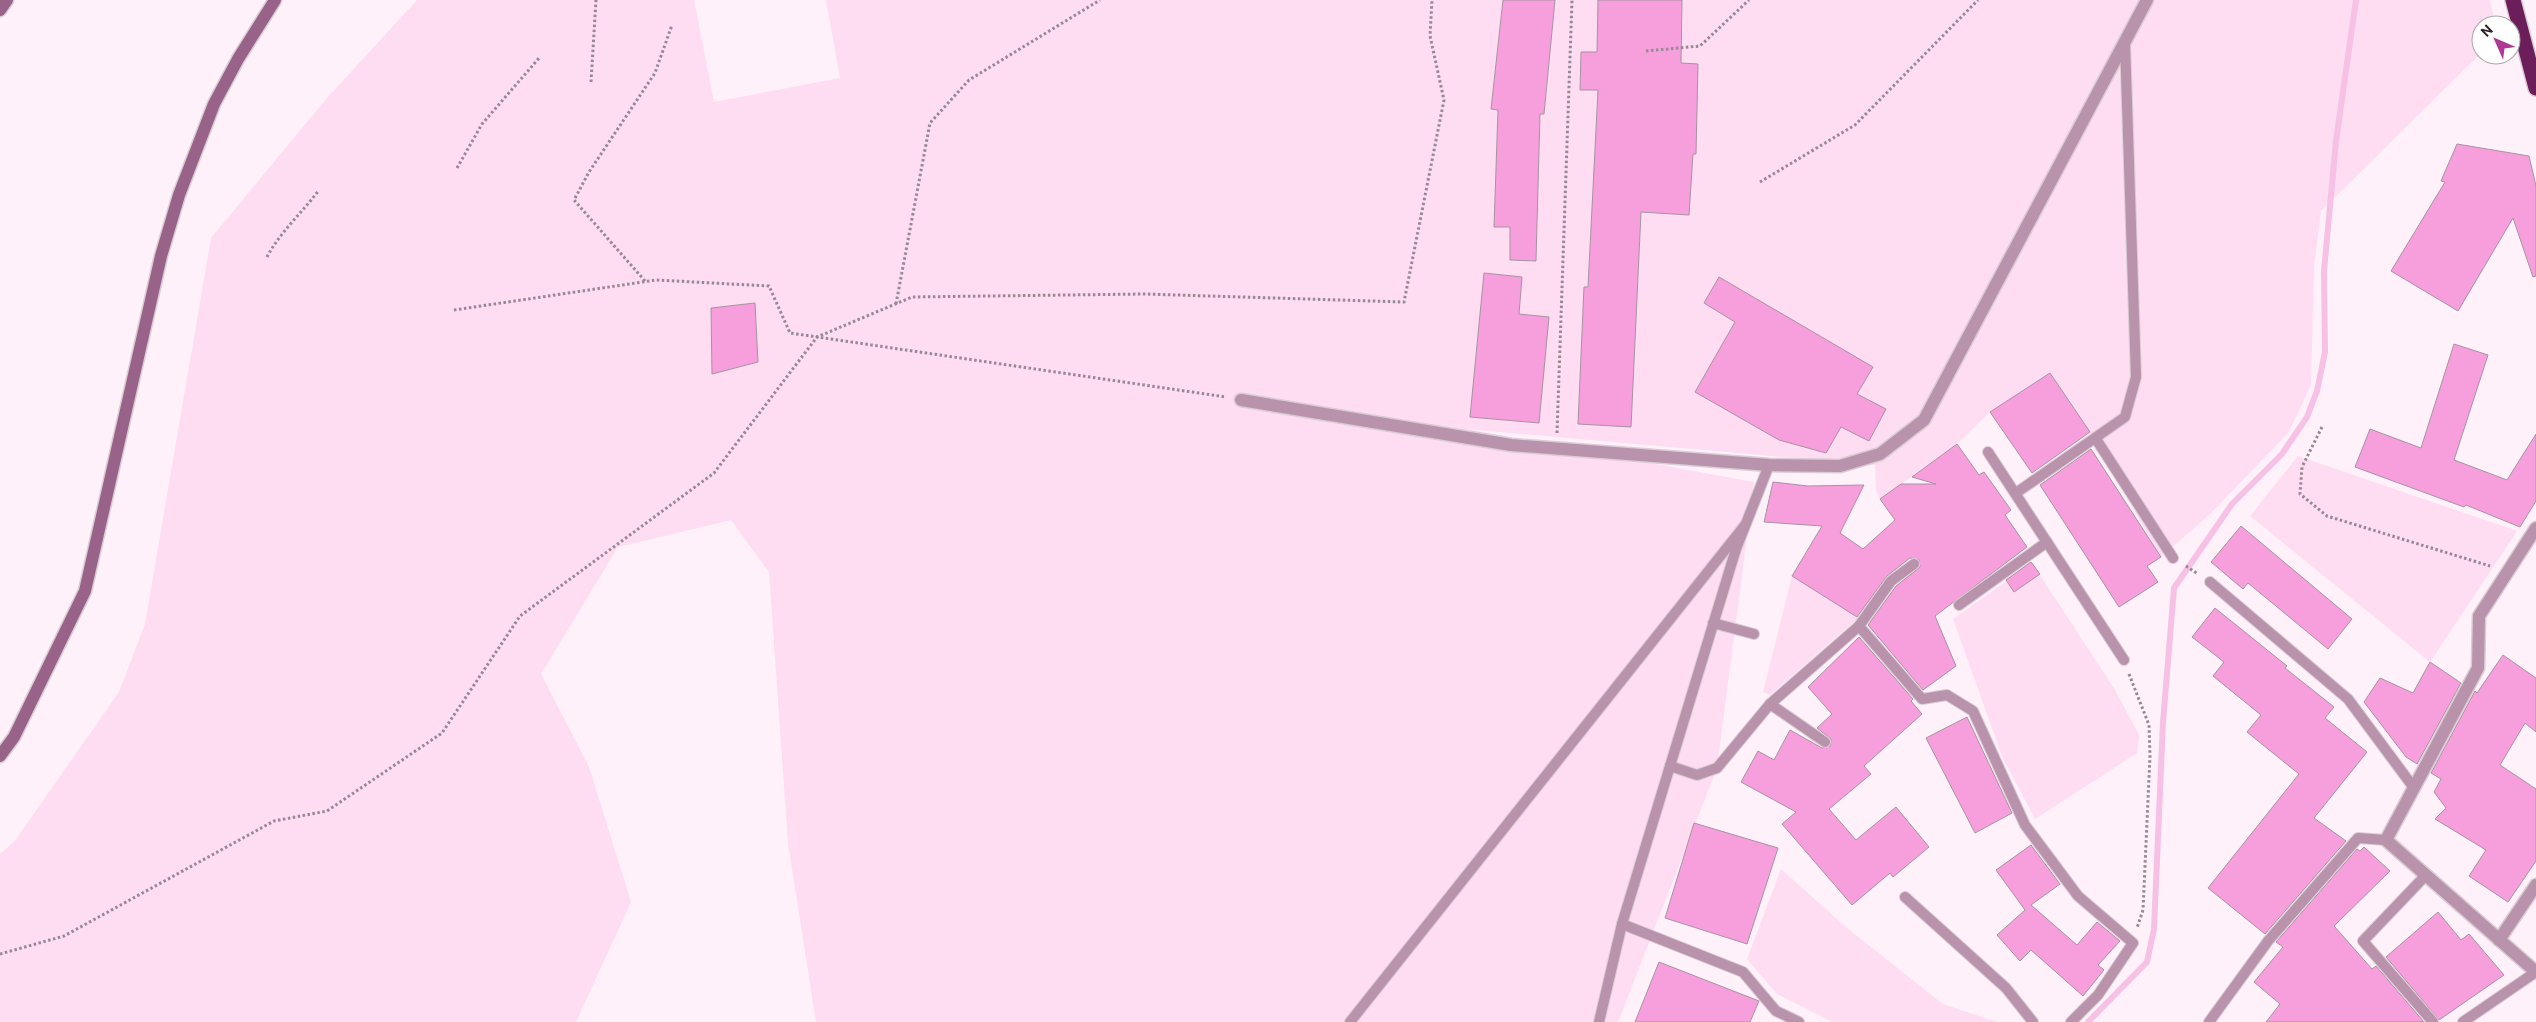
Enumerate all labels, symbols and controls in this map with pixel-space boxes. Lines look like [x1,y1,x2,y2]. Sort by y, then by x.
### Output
north arrow [2471,15,2521,65]
text: N [2478,22,2496,40]

